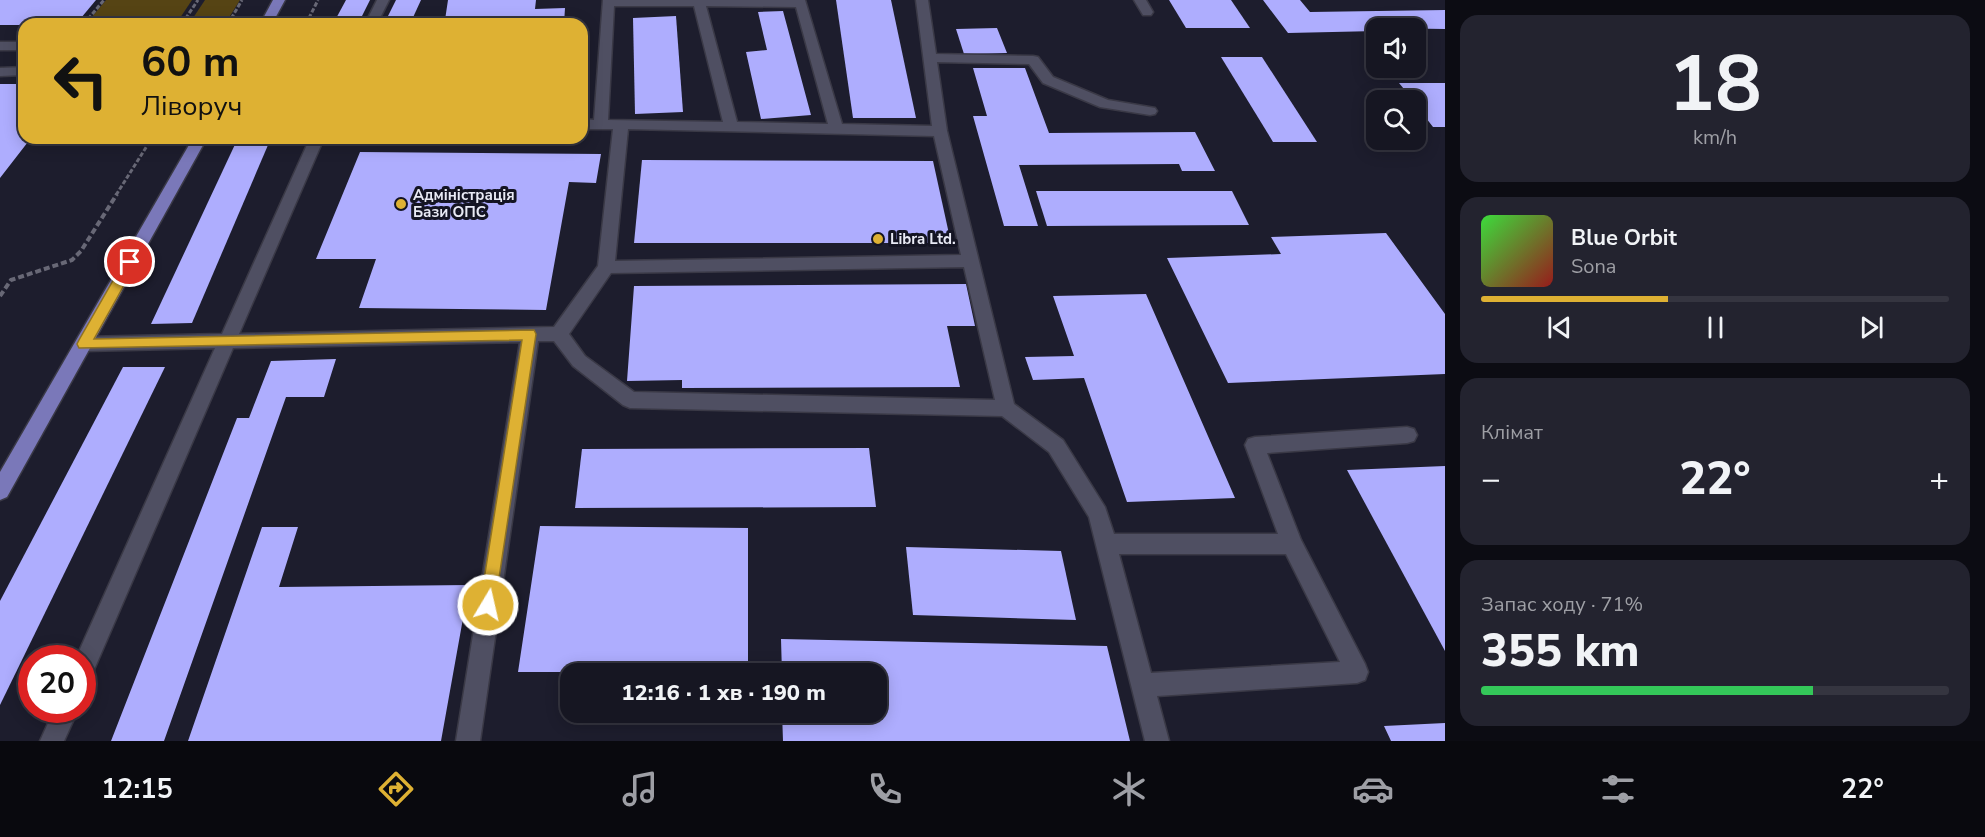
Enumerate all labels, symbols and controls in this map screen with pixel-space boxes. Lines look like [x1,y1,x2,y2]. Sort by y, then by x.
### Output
map controls [1366,18,1426,150]
button: sound [1366,18,1426,78]
text: 18 [1668,31,1762,138]
text: 60 m [141,34,240,91]
icon: left [42,42,120,120]
text: Ліворуч [141,88,242,125]
button: search [1366,90,1426,150]
text: km/h [1693,124,1737,151]
place label: Адміністрація Бази ОПС [413,185,515,222]
marker: Адміністрація Бази ОПС [394,197,408,211]
text: Blue Orbit [1571,223,1677,253]
place label: Libra Ltd. [890,229,956,249]
marker: Libra Ltd. [871,232,885,246]
pin [104,236,155,287]
icon: arrive [113,245,146,278]
text: Sona [1571,253,1616,280]
icon: previous [1543,311,1576,344]
icon: pause [1699,311,1732,344]
icon: next [1855,311,1888,344]
text: Клімат [1481,419,1543,446]
text: 22° [1679,449,1751,510]
text: − [1481,457,1501,502]
text: + [1929,457,1949,502]
position arrow [456,573,520,637]
text: Запас ходу · 71% [1481,591,1643,618]
text: 355 km [1481,621,1640,682]
speed limit sign: 20 [18,645,96,723]
text: 12:16 · 1 хв · 190 m [621,678,826,708]
icon: directions [375,768,417,810]
icon: music [619,768,661,810]
icon: phone [864,768,906,810]
icon: climate [1108,768,1150,810]
icon: car [1352,768,1394,810]
icon: filters [1597,768,1639,810]
text: 12:15 [101,771,173,808]
text: 22° [1841,771,1884,808]

